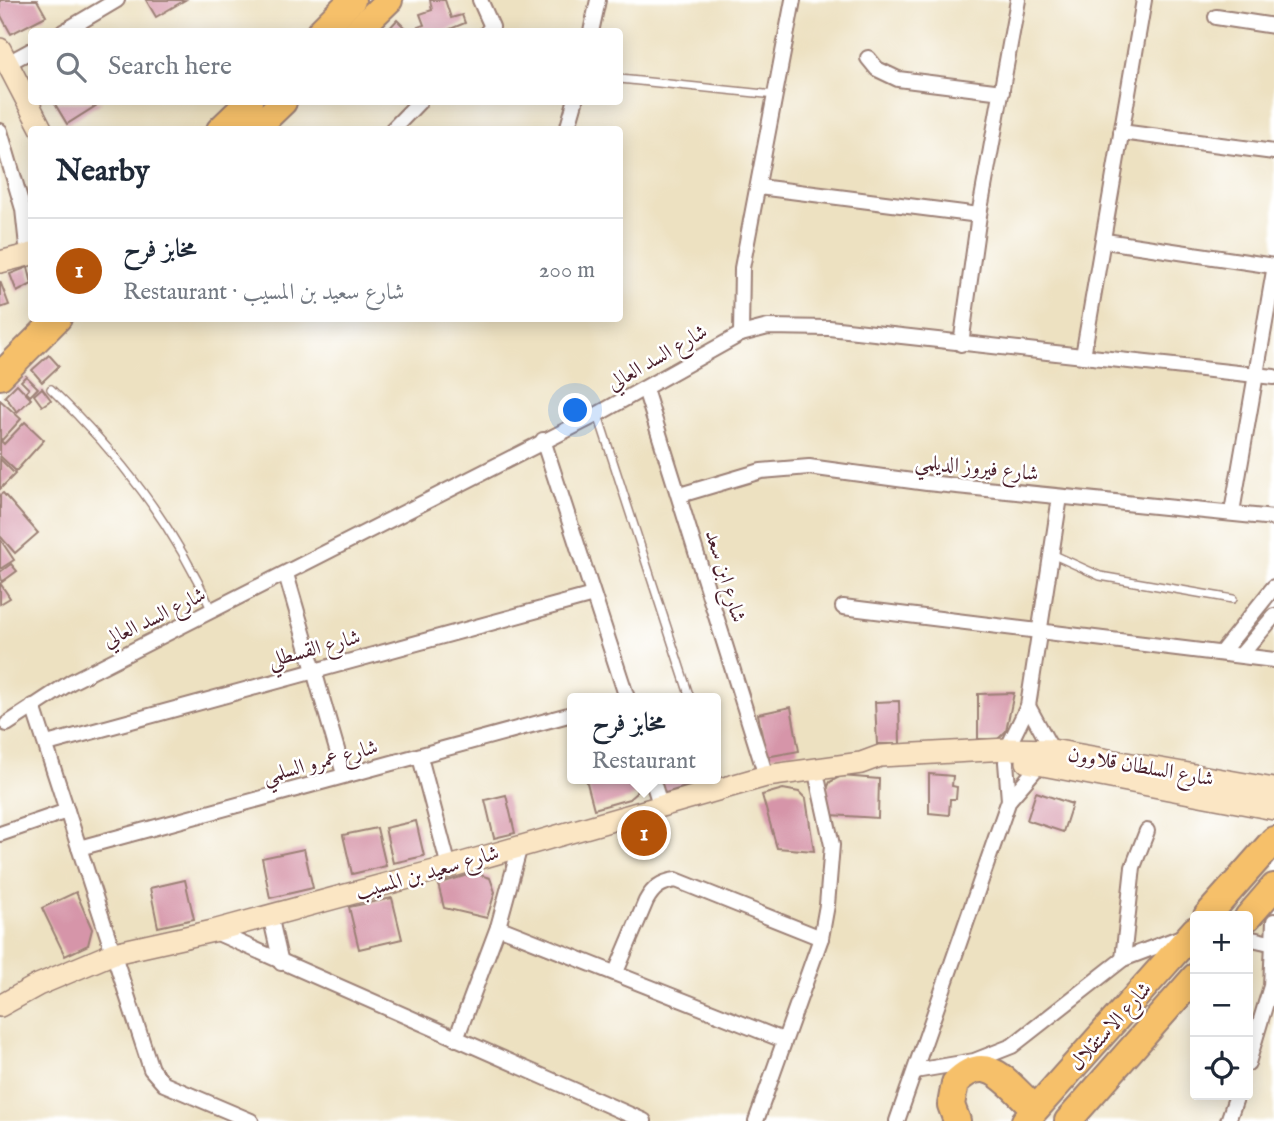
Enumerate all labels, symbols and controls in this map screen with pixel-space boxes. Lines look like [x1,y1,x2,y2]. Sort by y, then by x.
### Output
search box [28,28,623,105]
icon: search [52,48,90,86]
text: Search here [108,50,232,83]
text: Nearby [56,153,149,191]
text: مخابز فرح [123,233,197,266]
text: 1 [75,256,83,285]
text: 200 m [539,256,595,285]
text: Restaurant · شارع سعيد بن المسيب [123,278,405,307]
street label: شارع السد العالي [603,319,714,400]
your location [558,393,592,427]
street label: شارع فيروز الديلمي [913,449,1040,493]
street label: شارع ابن سعد [695,527,751,627]
street label: شارع السد العالي [99,582,212,658]
street label: شارع القسطلي [265,624,365,680]
popup [567,693,721,784]
text: مخابز فرح [592,707,666,740]
street label: شارع عمرو السلمي [260,734,382,796]
street label: شارع السلطان قلاوون [1065,741,1216,797]
text: Restaurant [592,747,696,776]
pin: 1 [621,807,667,859]
street label: شارع سعيد بن المسيب [352,840,503,910]
map controls [1190,911,1253,1100]
button: + [1190,911,1253,974]
button: − [1190,974,1253,1037]
street label: شارع الاستقلال [1064,977,1161,1079]
button: locate [1190,1037,1253,1100]

